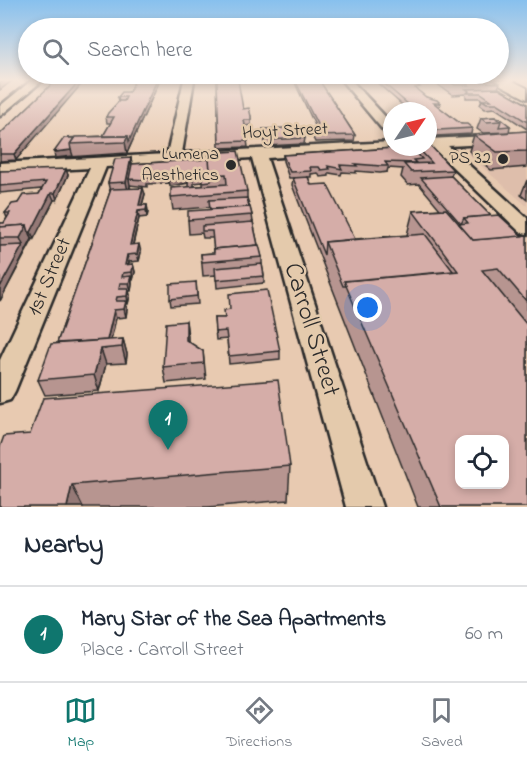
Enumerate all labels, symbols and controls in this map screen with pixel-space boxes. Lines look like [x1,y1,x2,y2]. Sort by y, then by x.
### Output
search box [18,18,509,84]
icon: search [39,35,72,68]
text: Search here [87,35,192,67]
north arrow [383,102,437,156]
street label: Hoyt Street [242,117,328,147]
place label: Lumena Aesthetics [142,142,219,189]
place label: PS 32 [449,146,491,172]
marker: PS 32 [496,152,510,166]
marker: Lumena Aesthetics [224,158,238,172]
street label: 1st Street [20,233,80,321]
street label: Carroll Street [273,258,349,402]
your location [353,293,382,322]
pin: 1 [148,400,188,450]
map controls [455,435,509,489]
button: locate [455,435,509,489]
text: Nearby [24,527,103,565]
text: Mary Star of the Sea Apartments [81,604,386,636]
text: 1 [40,620,47,649]
text: 60 m [465,620,503,649]
text: Place · Carroll Street [81,636,244,665]
tab: Map [64,694,97,754]
tab: Directions [226,694,292,754]
tab: Saved [421,694,463,754]

